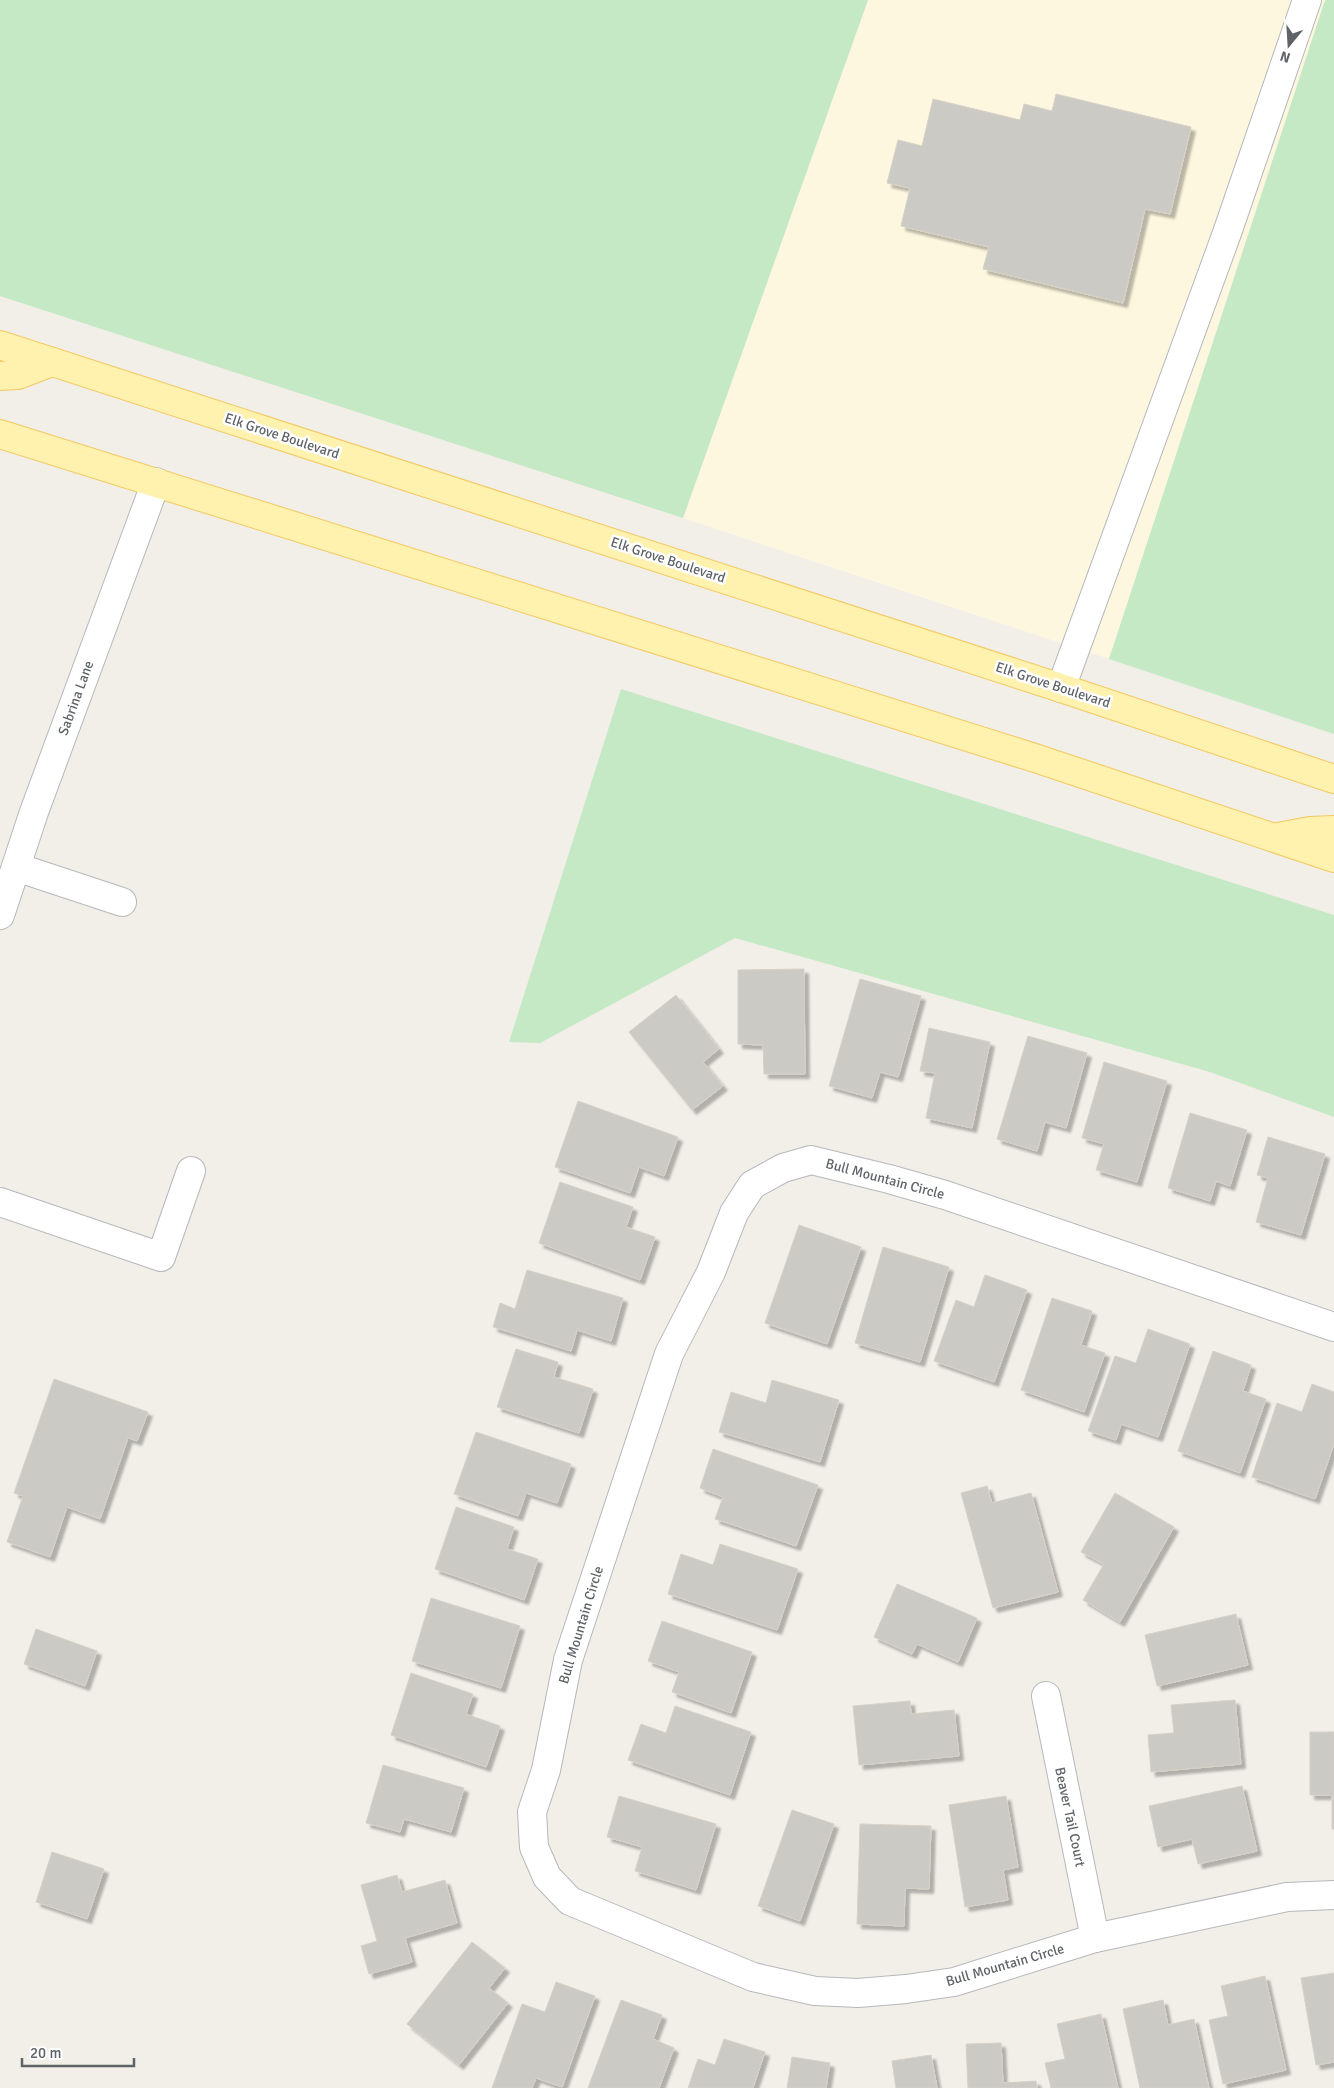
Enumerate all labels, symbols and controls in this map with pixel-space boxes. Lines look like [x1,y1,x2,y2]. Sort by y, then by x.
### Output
north arrow [1264,20,1314,70]
text: N [1278,47,1292,66]
street label: Elk Grove Boulevard [223,409,341,463]
street label: Elk Grove Boulevard [609,533,727,587]
street label: Sabrina Lane [55,658,97,738]
street label: Elk Grove Boulevard [994,658,1112,712]
street label: Bull Mountain Circle [824,1155,946,1203]
street label: Bull Mountain Circle [555,1564,607,1686]
street label: Beaver Tail Court [1051,1766,1089,1868]
street label: Bull Mountain Circle [944,1940,1066,1990]
scale bar [22,2036,135,2068]
text: 20 m [30,2044,61,2062]

